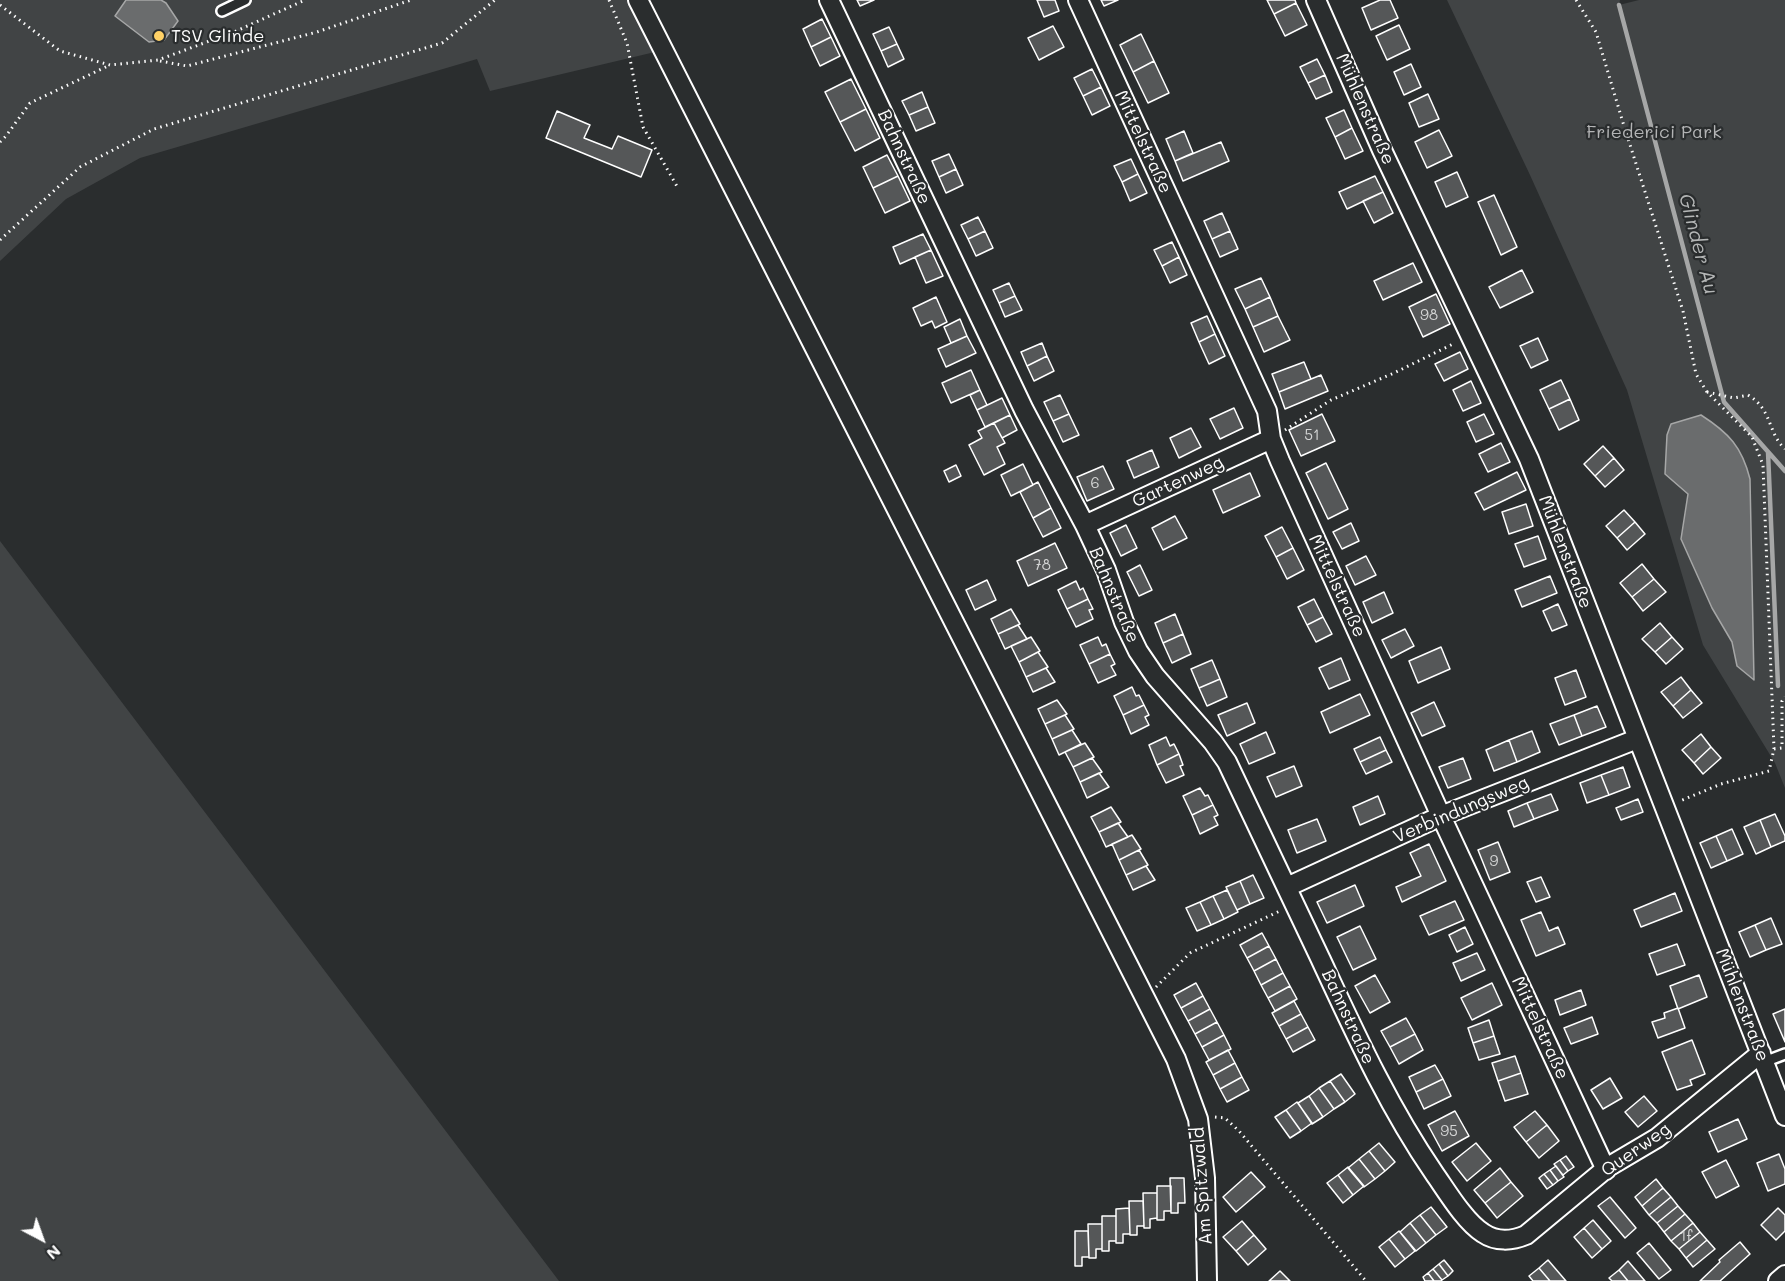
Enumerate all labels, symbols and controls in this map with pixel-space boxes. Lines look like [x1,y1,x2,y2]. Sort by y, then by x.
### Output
place label: TSV Glinde [171,25,264,47]
marker: TSV Glinde [152,29,166,43]
street label: Mühlenstraße [1331,50,1399,168]
street label: Mittelstraße [1110,87,1176,197]
street label: Bahnstraße [873,106,935,208]
park label: Friederici Park [1586,121,1722,143]
water label: Glinder Au [1673,191,1723,297]
house number: 98 [1420,306,1438,324]
house number: 51 [1304,426,1320,444]
street label: Gartenweg [1129,451,1227,513]
house number: 6 [1090,474,1100,492]
street label: Mühlenstraße [1534,492,1596,612]
street label: Mittelstraße [1304,531,1370,641]
street label: Bahnstraße [1084,544,1144,646]
house number: 78 [1033,556,1051,574]
street label: Verbindungsweg [1390,772,1532,848]
house number: 9 [1490,852,1498,870]
street label: Mühlenstraße [1711,945,1773,1065]
street label: Bahnstraße [1317,966,1379,1068]
street label: Mittelstraße [1507,973,1573,1083]
street label: Querweg [1597,1118,1675,1182]
house number: 95 [1440,1122,1458,1140]
street label: Am Spitzwald [1187,1126,1217,1246]
north arrow [12,1209,72,1269]
house number: 1f [1680,1227,1692,1245]
text: N [43,1241,66,1265]

